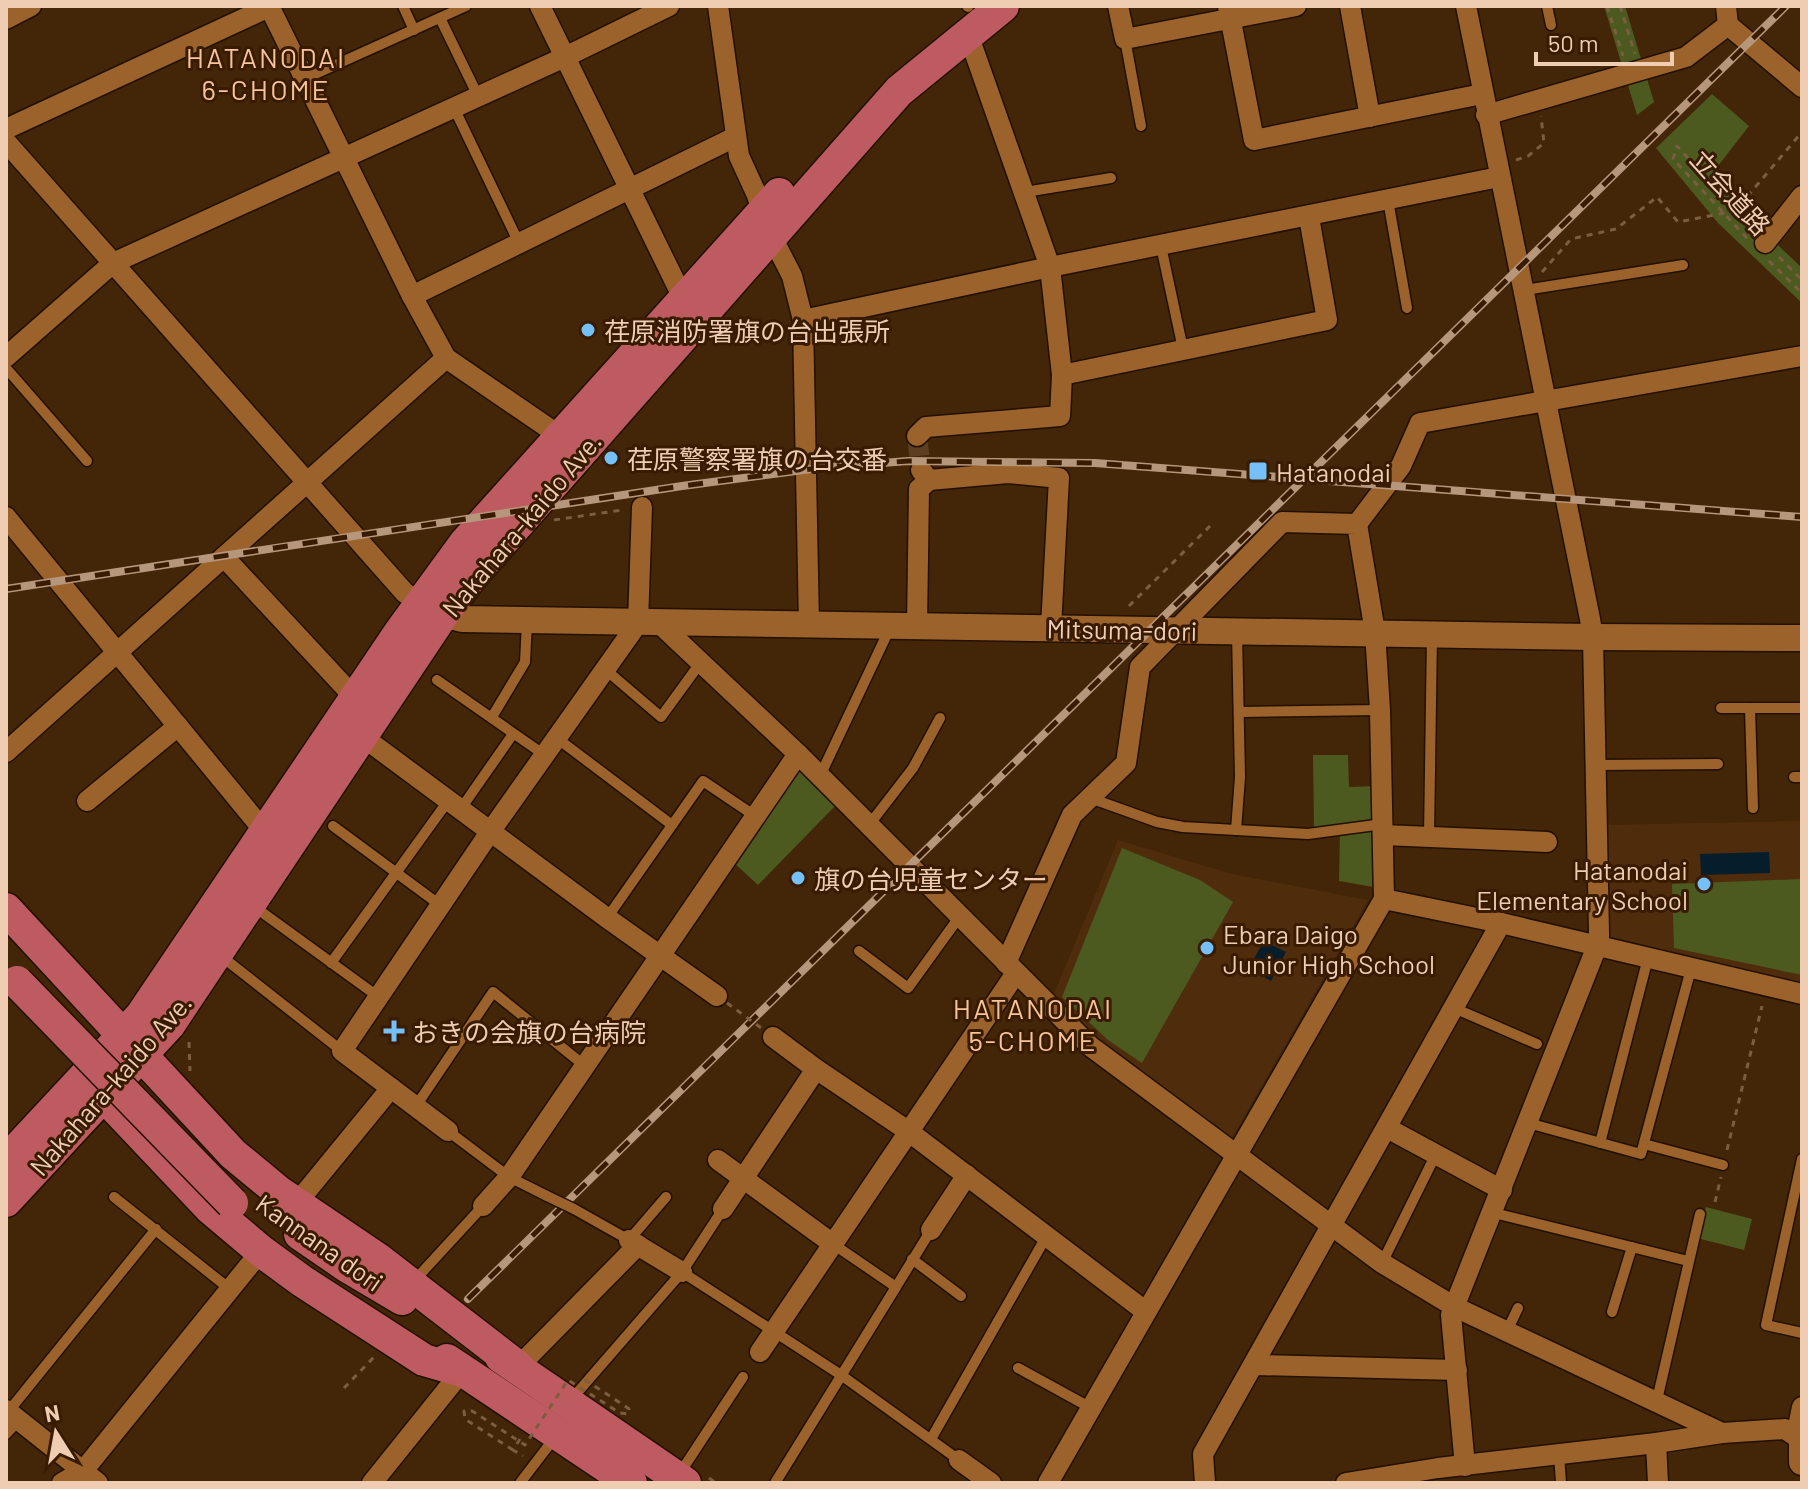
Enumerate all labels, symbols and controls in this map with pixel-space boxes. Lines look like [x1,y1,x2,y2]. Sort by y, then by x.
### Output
scale bar [1536,16,1672,66]
text: 50 m [1548,28,1599,57]
district label: HATANODAI 6-CHOME [186,40,346,106]
street label: 立会道路 [1685,143,1777,241]
place label: 荏原消防署旗の台出張所 [604,315,890,346]
marker: 荏原消防署旗の台出張所 [579,321,597,339]
street label: Nakahara-kaido Ave. [435,426,607,622]
place label: 荏原警察署旗の台交番 [627,443,887,474]
marker: 荏原警察署旗の台交番 [602,449,620,467]
place label: Hatanodai [1276,456,1391,487]
marker: Hatanodai [1247,460,1269,482]
street label: Mitsuma-dori [1046,612,1198,646]
place label: Hatanodai Elementary School [1476,854,1688,915]
place label: 旗の台児童センター [814,863,1048,894]
marker: 旗の台児童センター [789,869,807,887]
marker: Hatanodai Elementary School [1695,875,1713,893]
place label: Ebara Daigo Junior High School [1223,918,1435,979]
marker: Ebara Daigo Junior High School [1198,939,1216,957]
street label: Nakahara-kaido Ave. [23,987,197,1181]
district label: HATANODAI 5-CHOME [953,991,1113,1057]
place label: おきの会旗の台病院 [412,1016,646,1047]
marker: おきの会旗の台病院 [383,1020,405,1042]
street label: Kannana dori [251,1187,389,1297]
north arrow [16,1393,96,1473]
text: N [42,1398,62,1427]

